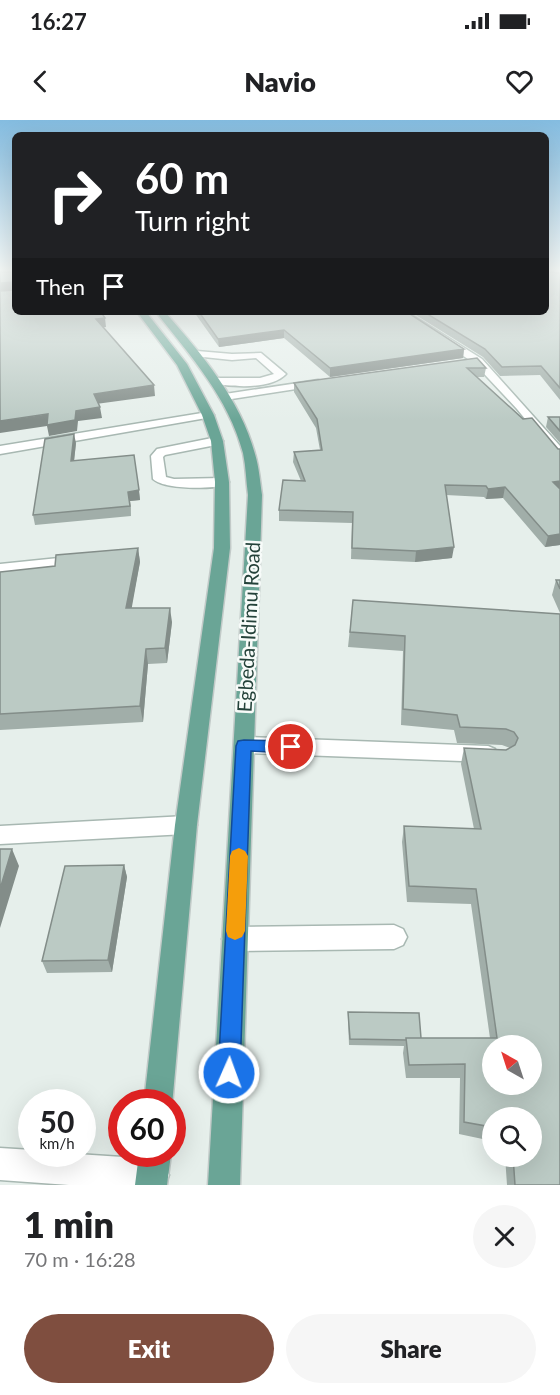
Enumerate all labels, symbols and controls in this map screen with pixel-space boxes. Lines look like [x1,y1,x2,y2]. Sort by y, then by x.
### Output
text: 16:27 [30,8,87,35]
icon: back [24,65,57,98]
text: Navio [244,65,316,98]
icon: heart [503,65,536,98]
text: 60 m [135,153,229,203]
icon: right [36,156,114,234]
text: Turn right [135,204,250,237]
icon: arrive [97,270,130,303]
text: Then [36,273,85,300]
street label: Egbeda-Idimu Road [232,541,264,713]
pin [265,721,316,772]
icon: arrive [274,730,307,763]
north arrow [482,1035,542,1095]
map controls [482,1035,542,1167]
position arrow [197,1041,261,1105]
speed limit sign: 60 [108,1089,186,1167]
text: 50 [40,1103,74,1139]
button: search [482,1107,542,1167]
text: km/h [39,1134,75,1152]
text: 1 min [24,1202,114,1246]
button: close [473,1205,536,1268]
text: 70 m · 16:28 [24,1247,136,1271]
button: Exit [24,1314,274,1383]
button: Share [286,1314,536,1383]

